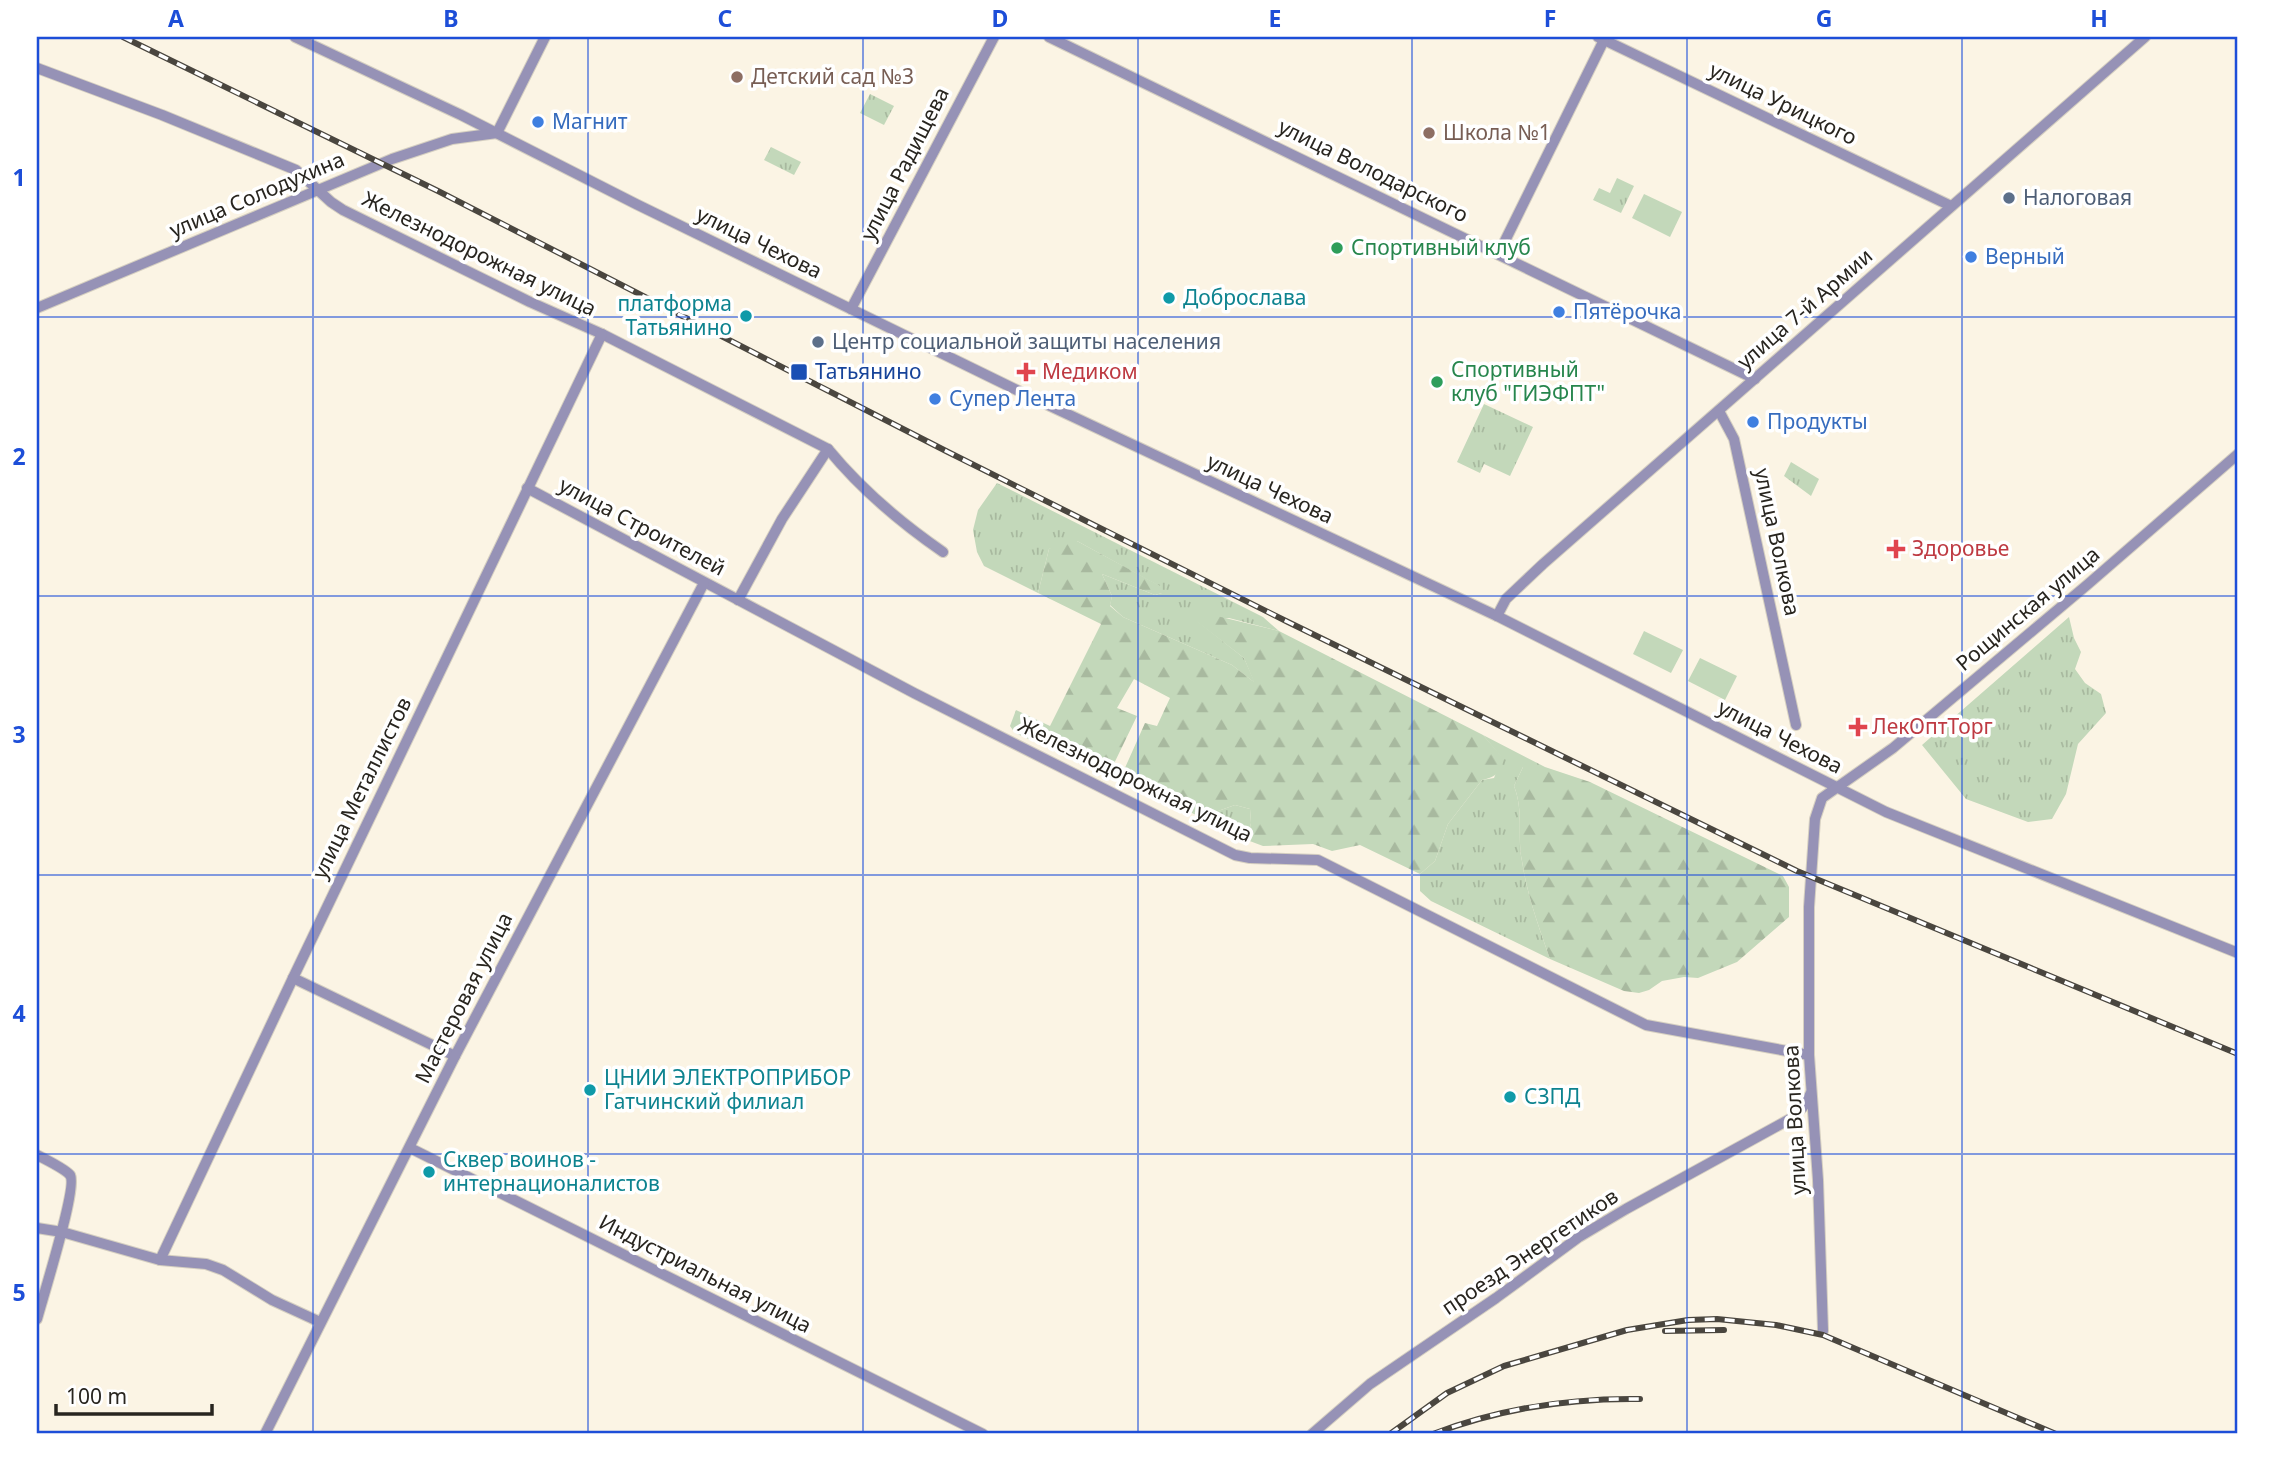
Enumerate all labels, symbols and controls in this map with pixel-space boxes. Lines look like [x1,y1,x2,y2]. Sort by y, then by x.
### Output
text: A [168,2,184,34]
text: B [443,2,459,34]
text: C [718,2,733,34]
text: D [992,2,1008,34]
text: E [1269,2,1281,34]
text: F [1544,2,1556,34]
text: G [1816,2,1832,34]
text: H [2090,2,2108,34]
street label: улица Урицкого [1705,55,1862,151]
place label: Детский сад №3 [751,62,914,90]
marker: Детский сад №3 [729,69,745,85]
street label: улица Радищева [853,82,955,245]
place label: Магнит [552,107,628,135]
street label: улица Володарского [1274,112,1473,228]
marker: Магнит [530,114,546,130]
place label: Школа №1 [1443,118,1551,146]
marker: Школа №1 [1421,125,1437,141]
street label: улица Солодухина [165,145,348,244]
text: 1 [12,161,26,193]
place label: Налоговая [2023,183,2132,211]
street label: Железнодорожная улица [358,184,601,322]
marker: Налоговая [2001,190,2017,206]
street label: улица Чехова [692,200,827,285]
place label: Спортивный клуб [1351,233,1531,261]
marker: Спортивный клуб [1329,240,1345,256]
street label: улица 7-й Армии [1731,242,1878,375]
place label: Верный [1985,242,2065,270]
marker: Верный [1963,249,1979,265]
place label: Доброслава [1183,283,1306,311]
place label: платформа Татьянино [617,289,732,341]
marker: Доброслава [1161,290,1177,306]
place label: Пятёрочка [1573,297,1681,325]
marker: Пятёрочка [1551,304,1567,320]
marker: платформа Татьянино [738,308,754,324]
place label: Центр социальной защиты населения [832,327,1221,355]
marker: Центр социальной защиты населения [810,334,826,350]
place label: Спортивный клуб "ГИЭФПТ" [1451,355,1605,407]
place label: Татьянино [815,357,922,385]
place label: Медиком [1042,357,1138,385]
marker: Татьянино [789,362,809,382]
marker: Медиком [1016,362,1036,382]
marker: Спортивный клуб "ГИЭФПТ" [1429,374,1445,390]
place label: Супер Лента [949,384,1076,412]
marker: Супер Лента [927,391,943,407]
place label: Продукты [1767,407,1868,435]
marker: Продукты [1745,414,1761,430]
text: 2 [12,440,26,472]
street label: улица Чехова [1203,447,1338,530]
street label: улица Волкова [1749,465,1807,618]
street label: улица Строителей [554,470,731,582]
place label: Здоровье [1912,534,2009,562]
marker: Здоровье [1886,539,1906,559]
street label: Рощинская улица [1950,540,2105,677]
street label: улица Металлистов [305,692,417,883]
street label: улица Чехова [1713,693,1848,780]
street label: Железнодорожная улица [1014,710,1257,848]
place label: ЛекОптТорг [1872,712,1993,740]
text: 3 [12,718,26,750]
marker: ЛекОптТорг [1850,719,1866,735]
street label: Мастеровая улица [408,907,518,1088]
text: 4 [12,997,26,1029]
street label: улица Волкова [1776,1044,1812,1196]
place label: ЦНИИ ЭЛЕКТРОПРИБОР Гатчинский филиал [604,1063,851,1115]
marker: ЦНИИ ЭЛЕКТРОПРИБОР Гатчинский филиал [582,1082,598,1098]
place label: СЗПД [1524,1082,1581,1110]
marker: СЗПД [1502,1089,1518,1105]
place label: Сквер воинов - интернационалистов [443,1145,660,1197]
marker: Сквер воинов - интернационалистов [421,1164,437,1180]
street label: проезд Энергетиков [1436,1182,1623,1321]
street label: Индустриальная улица [595,1207,816,1339]
text: 5 [12,1276,26,1308]
scale bar [56,1373,212,1417]
text: 100 m [66,1382,127,1410]

